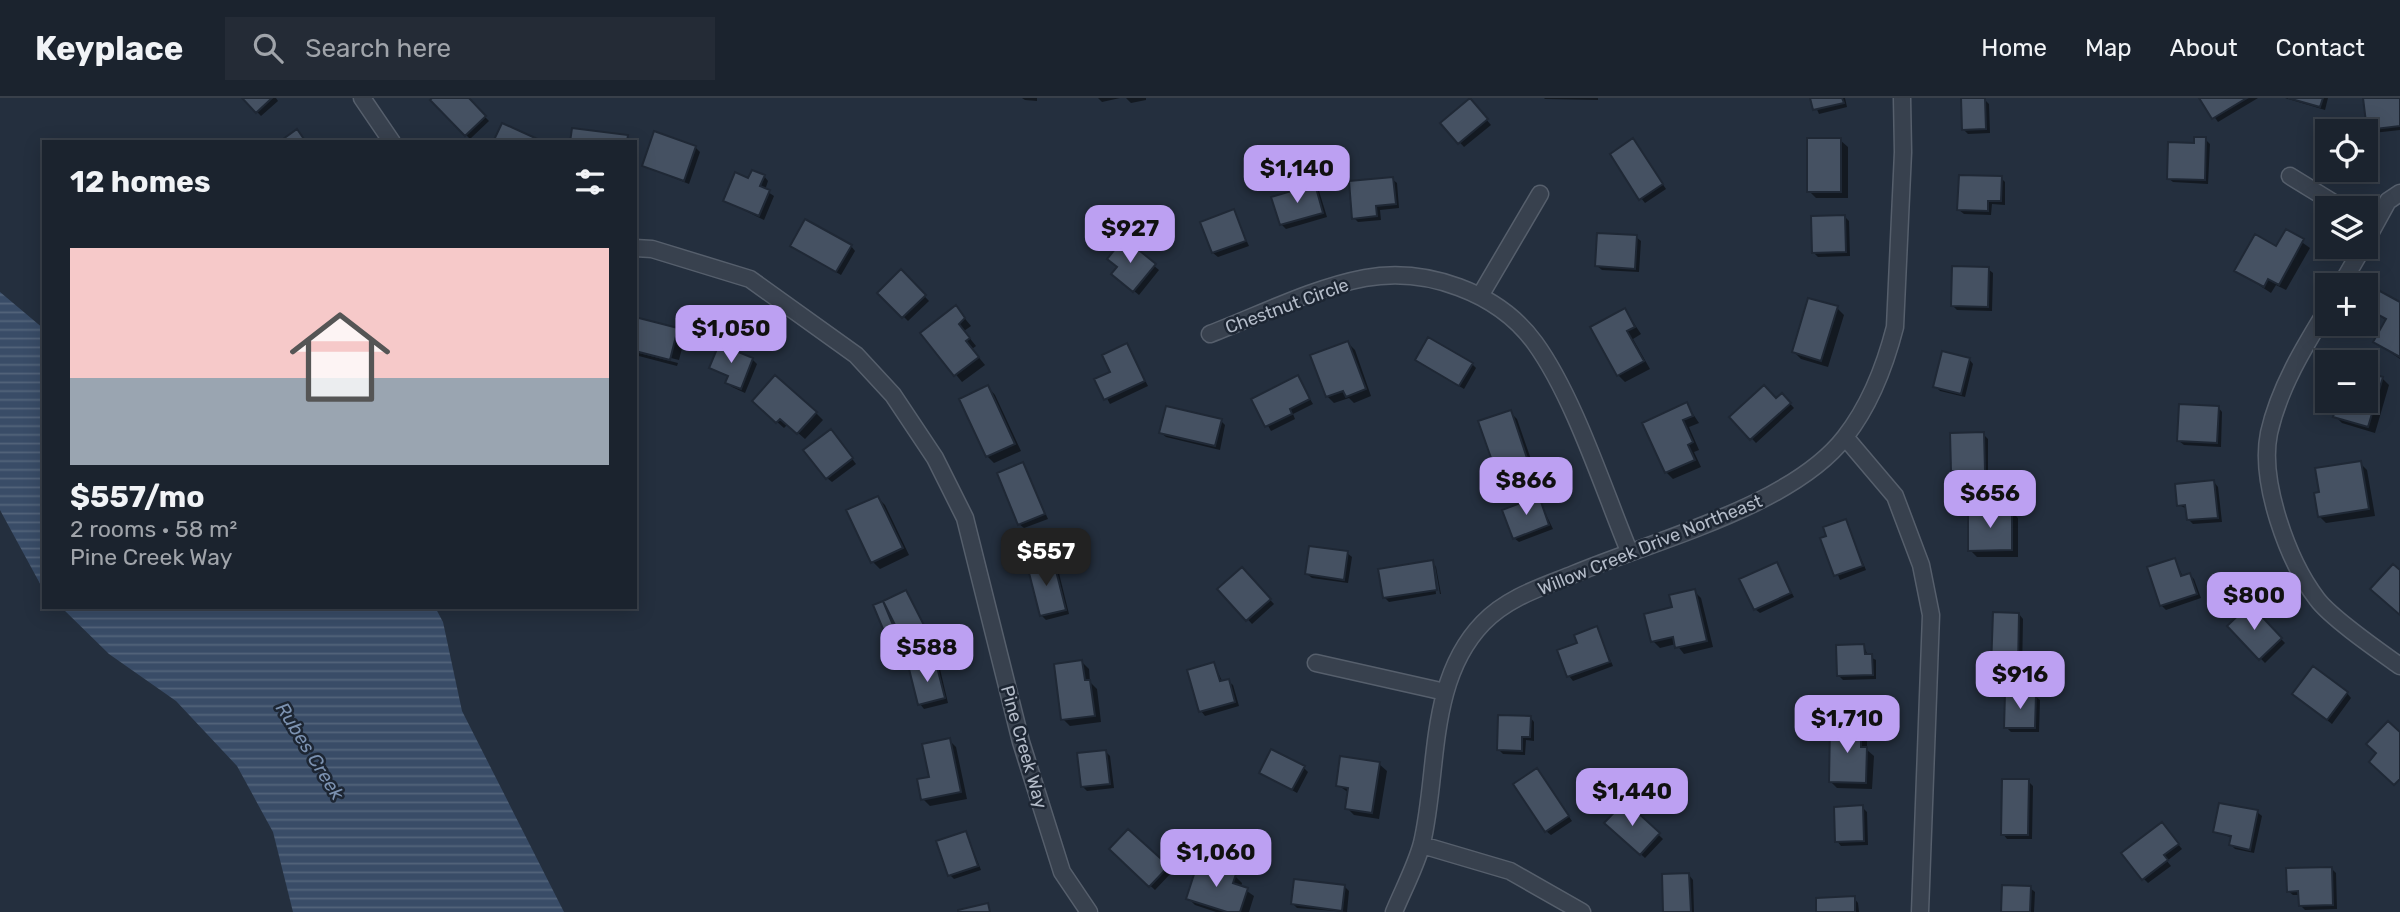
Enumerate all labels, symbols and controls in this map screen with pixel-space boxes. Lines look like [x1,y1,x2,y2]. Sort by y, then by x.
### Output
search box [225,17,715,80]
text: Keyplace [35,29,183,68]
icon: search [249,29,287,67]
text: Search here [305,33,451,64]
text: Home [1981,34,2047,62]
text: Map [2085,34,2132,62]
text: About [2170,34,2238,62]
text: Contact [2276,34,2365,62]
map controls [2315,119,2378,413]
button: locate [2315,119,2378,182]
pin: $1,140 [1240,146,1354,205]
text: $1,140 [1260,154,1334,182]
icon: filters [571,163,609,201]
text: 12 homes [70,164,211,200]
button: layers [2315,196,2378,259]
pin: $927 [1089,206,1171,265]
text: $927 [1101,214,1159,242]
street label: Chestnut Circle [1222,273,1352,339]
button: + [2315,273,2378,336]
icon: home [277,294,403,420]
pin: $1,050 [674,306,788,365]
text: $1,050 [691,314,771,342]
button: − [2315,350,2378,413]
pin: $866 [1485,458,1567,517]
text: $866 [1496,466,1556,494]
pin: $656 [1949,470,2031,530]
text: $557/mo [70,479,205,515]
text: $656 [1960,479,2020,507]
street label: Willow Creek Drive Northeast [1535,490,1765,600]
text: 2 rooms · 58 m² [70,515,237,543]
pin: $557 [1005,528,1087,588]
text: $557 [1017,537,1075,565]
text: Pine Creek Way [70,543,232,571]
pin: $800 [2213,573,2295,632]
text: $800 [2223,581,2285,609]
pin: $588 [886,624,968,684]
text: $588 [896,633,958,661]
pin: $916 [1979,652,2061,711]
text: $916 [1992,660,2048,688]
street label: Pine Creek Way [996,683,1052,811]
pin: $1,710 [1790,696,1904,755]
water label: Rubes Creek [271,698,349,804]
text: $1,710 [1811,704,1883,732]
pin: $1,440 [1575,768,1689,828]
text: $1,440 [1592,777,1672,805]
pin: $1,060 [1159,830,1273,889]
text: $1,060 [1176,838,1256,866]

